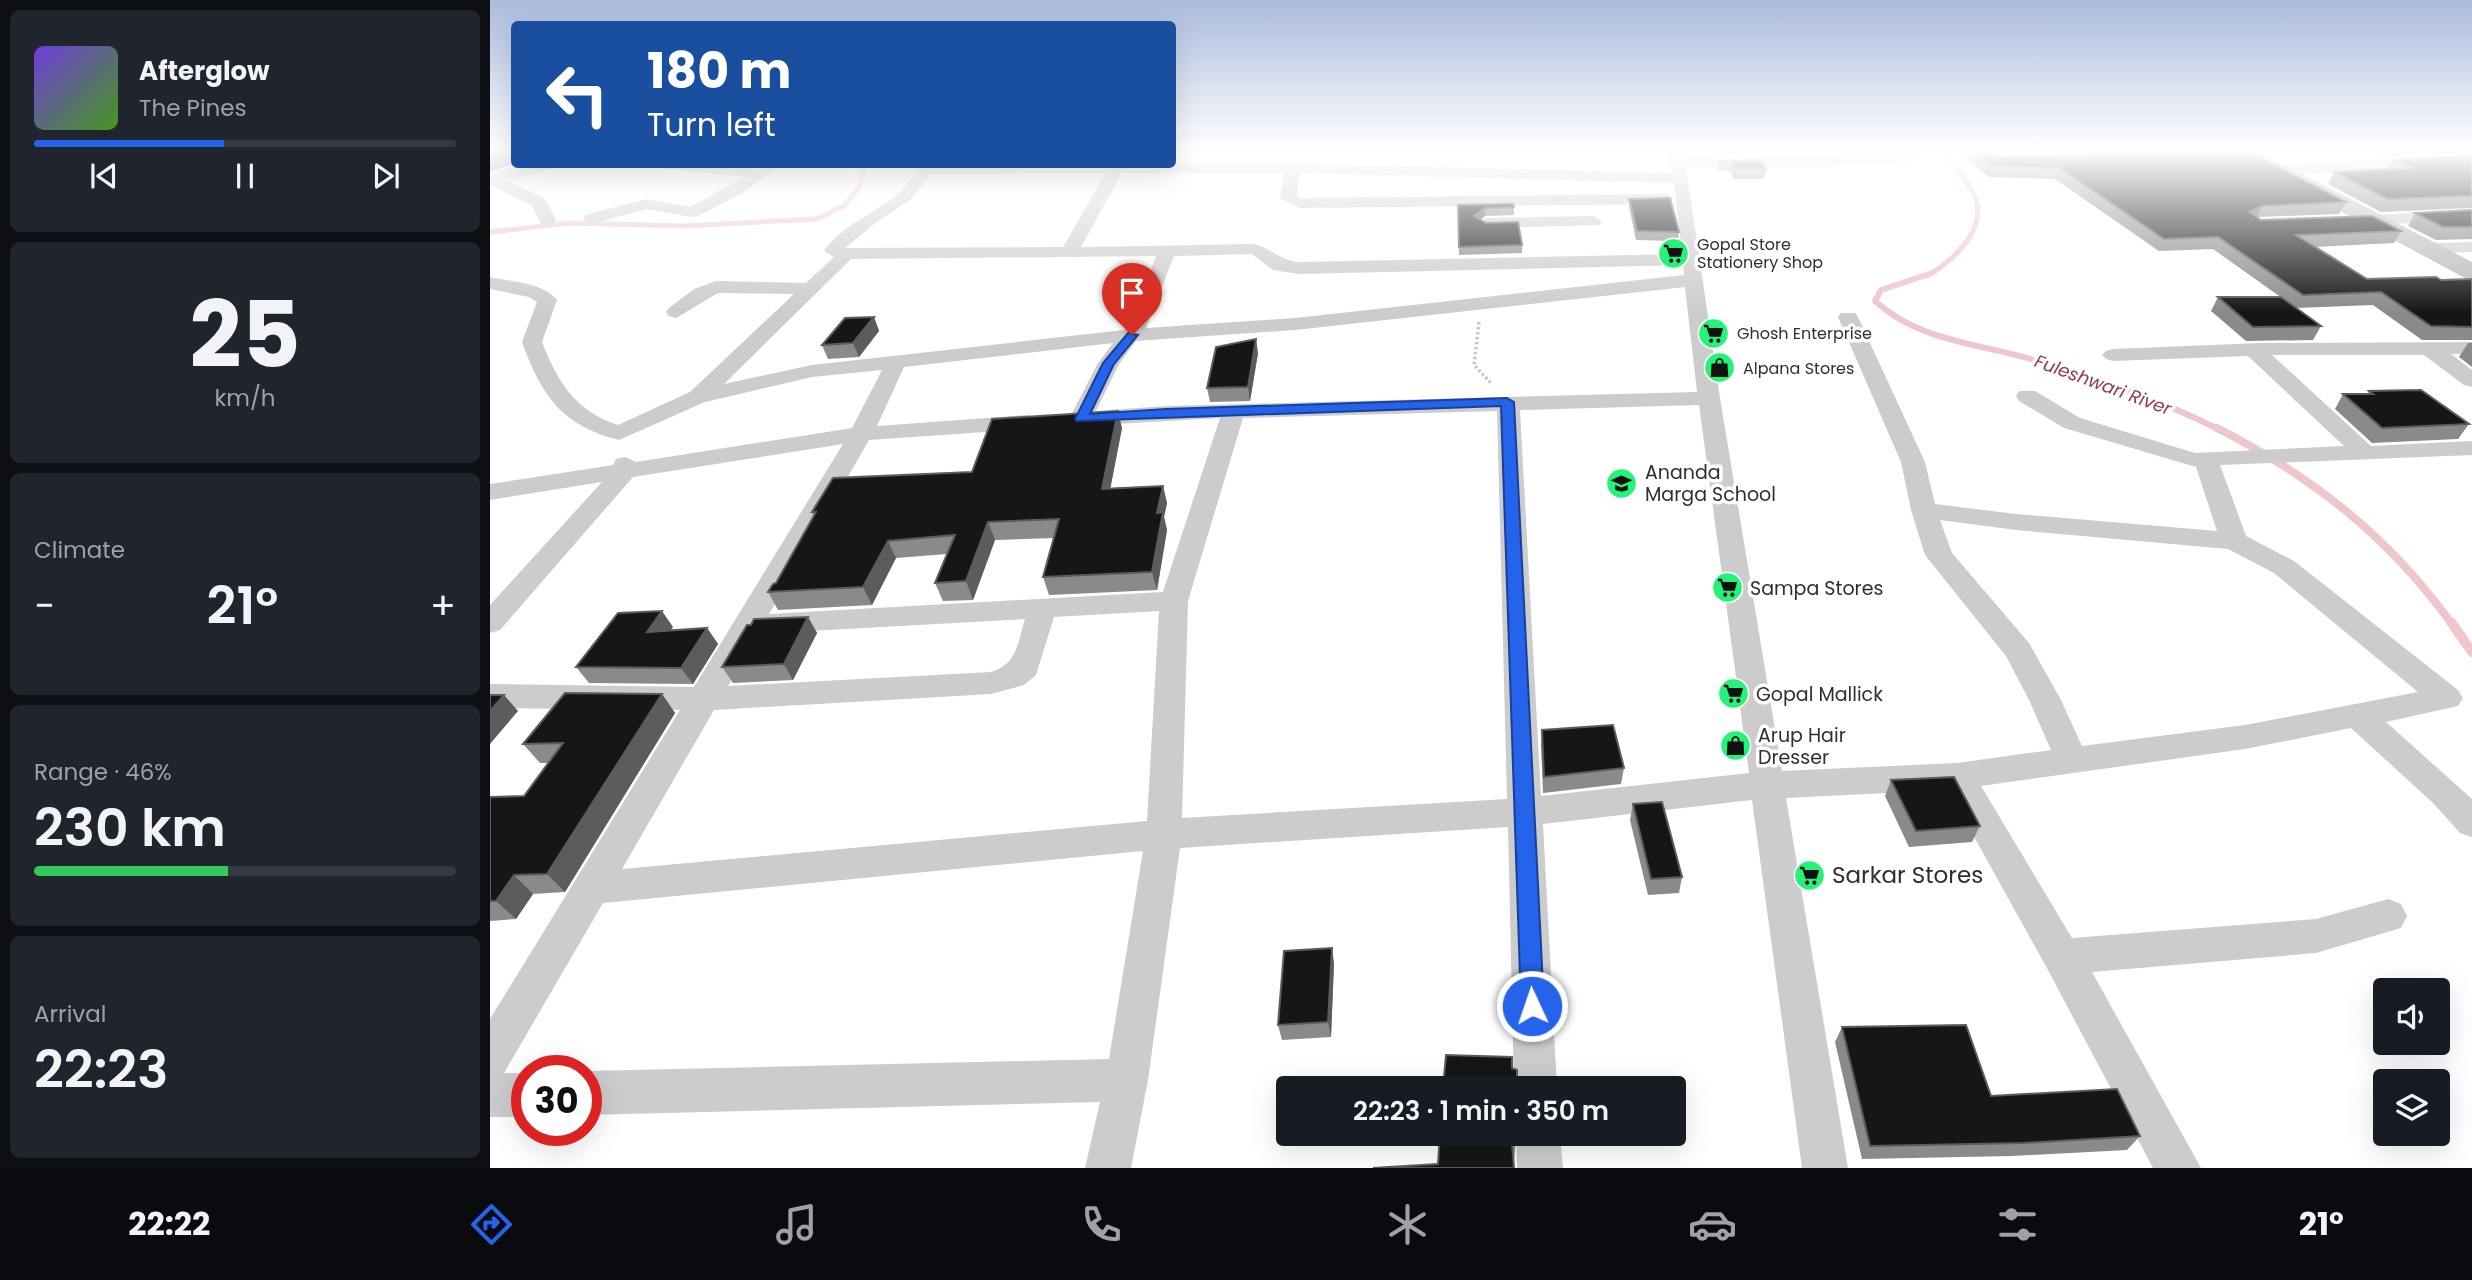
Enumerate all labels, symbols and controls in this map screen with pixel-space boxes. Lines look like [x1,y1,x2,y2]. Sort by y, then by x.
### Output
text: 180 m [647,37,791,105]
icon: left [532,49,623,140]
text: Afterglow [139,53,270,89]
text: The Pines [139,92,247,124]
text: Turn left [647,102,776,147]
icon: previous [85,157,123,195]
icon: pause [226,157,264,195]
icon: next [367,157,405,195]
place label: Gopal Store Stationery Shop [1697,233,1823,274]
supermarket icon: Gopal Store Stationery Shop [1657,236,1691,270]
pin [1102,263,1162,335]
text: 25 [189,271,301,399]
icon: arrive [1113,274,1151,312]
supermarket icon: Ghosh Enterprise [1697,316,1731,350]
place label: Ghosh Enterprise [1737,322,1872,345]
water label: Fuleshwari River [2031,348,2176,421]
shop icon: Alpana Stores [1703,351,1737,385]
place label: Alpana Stores [1743,357,1854,380]
text: km/h [214,382,276,414]
place label: Ananda Marga School [1645,459,1776,508]
school or university icon: Ananda Marga School [1605,466,1639,500]
text: Climate [34,534,125,566]
text: 21° [207,569,278,642]
supermarket icon: Sampa Stores [1710,571,1744,605]
place label: Sampa Stores [1750,575,1883,602]
text: − [34,579,55,632]
text: + [430,579,456,632]
supermarket icon: Gopal Mallick [1716,677,1750,711]
place label: Gopal Mallick [1756,681,1883,708]
place label: Arup Hair Dresser [1758,722,1846,771]
shop icon: Arup Hair Dresser [1718,729,1752,763]
text: Range · 46% [34,756,172,788]
text: 230 km [34,791,226,864]
supermarket icon: Sarkar Stores [1792,858,1826,892]
place label: Sarkar Stores [1832,859,1983,891]
position arrow [1495,969,1569,1043]
map controls [2373,978,2450,1146]
button: sound [2373,978,2450,1055]
text: Arrival [34,998,106,1030]
text: 22:23 [34,1033,168,1106]
speed limit sign: 30 [511,1055,602,1146]
button: layers [2373,1069,2450,1146]
text: 22:23 · 1 min · 350 m [1353,1093,1609,1129]
icon: directions [467,1200,516,1249]
icon: music [772,1200,821,1249]
icon: phone [1077,1200,1126,1249]
icon: climate [1383,1200,1432,1249]
icon: car [1688,1200,1737,1249]
icon: filters [1993,1200,2042,1249]
text: 22:22 [128,1201,210,1246]
text: 21° [2299,1201,2344,1246]

